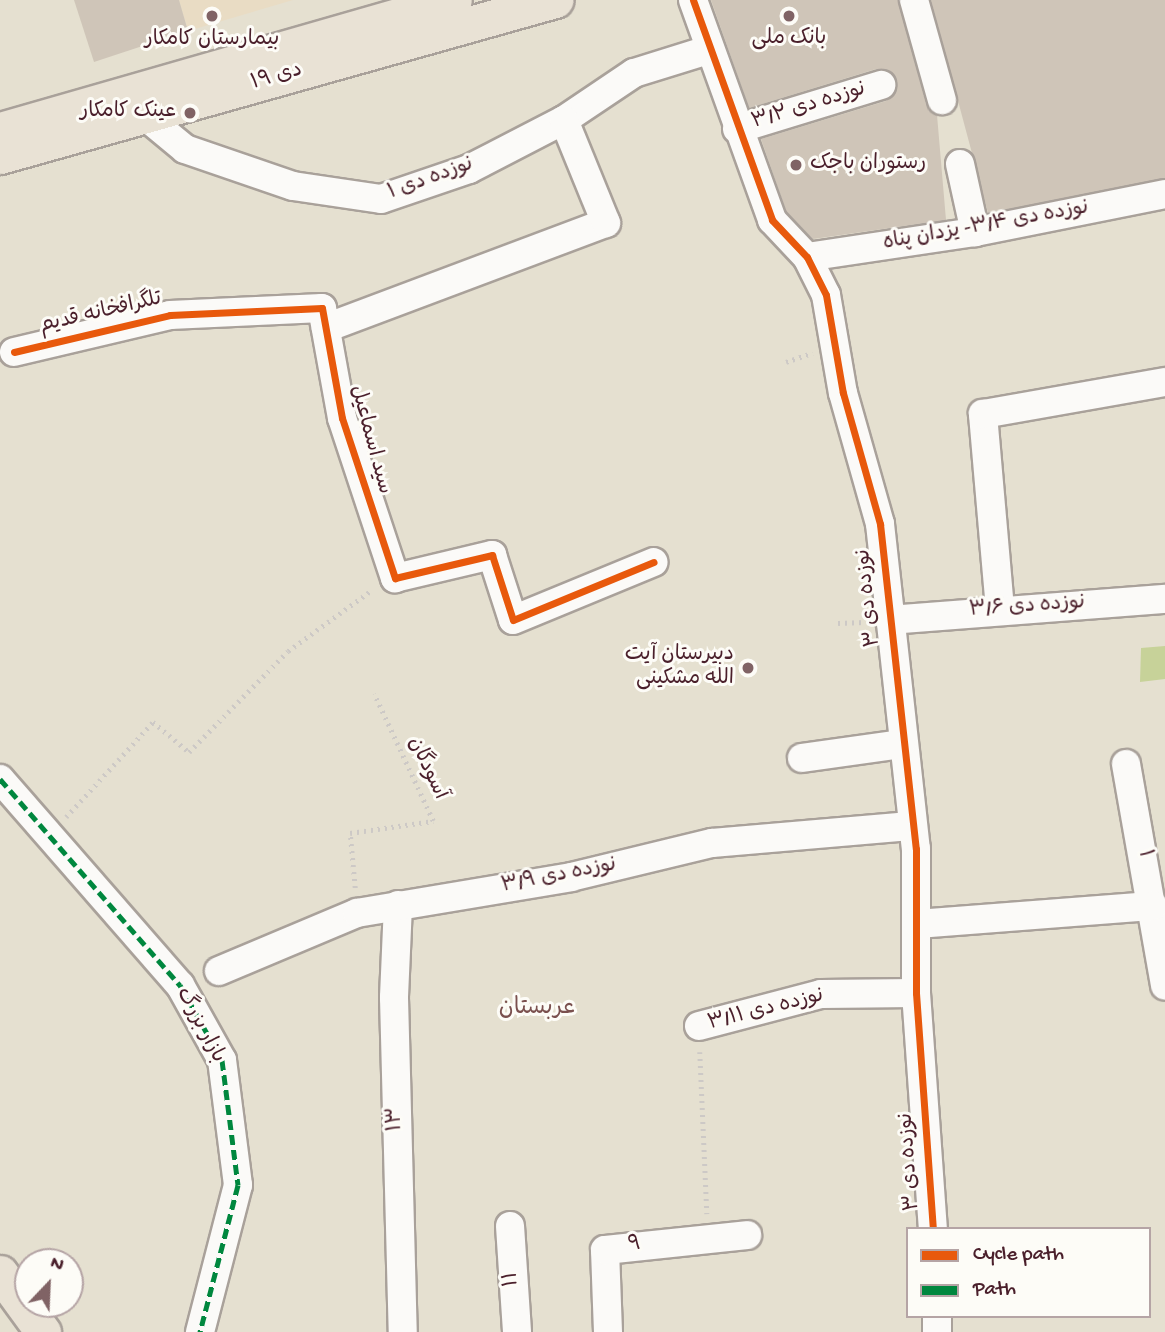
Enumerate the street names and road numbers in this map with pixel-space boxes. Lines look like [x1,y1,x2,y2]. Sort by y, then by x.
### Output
street label: ۱۹ دی [249,59,305,97]
street label: نوزده دی ۳/۲ [749,78,869,136]
street label: نوزده دی ۱ [385,153,477,207]
street label: نوزده دی ۳/۴- یزدان پناه [881,197,1091,257]
street label: تلگرافخانه قدیم [38,288,164,340]
street label: سید اسماعیل [342,383,396,497]
street label: نوزده دی ۳ [852,548,888,648]
street label: نوزده دی ۳/۶ [968,591,1086,625]
street label: آسودگان [401,734,451,804]
street label: ۱ [1130,848,1156,860]
street label: نوزده دی ۳/۹ [499,854,619,900]
street label: بازار بزرگ [169,984,229,1068]
street label: نوزده دی ۳/۱۱ [705,984,827,1038]
street label: ۱۳ [384,1106,410,1132]
street label: نوزده دی ۳ [895,1112,927,1212]
street label: ۹ [627,1233,643,1259]
street label: ۱۱ [500,1271,526,1287]

